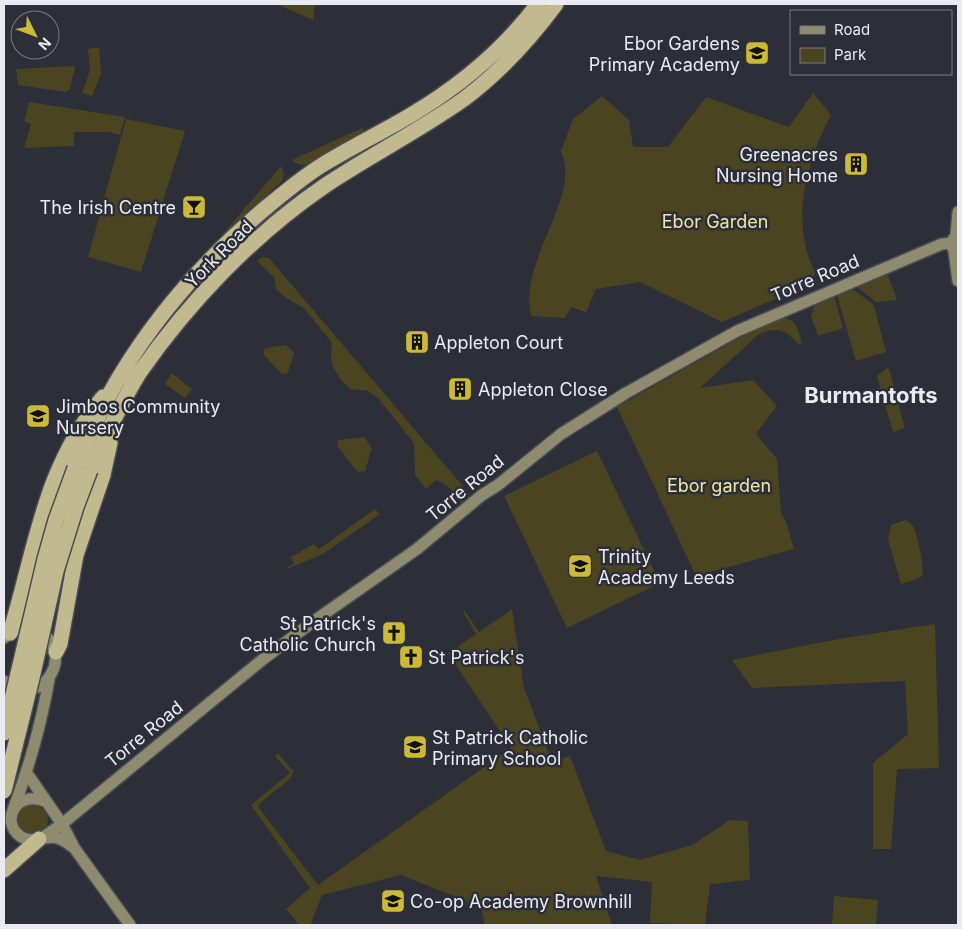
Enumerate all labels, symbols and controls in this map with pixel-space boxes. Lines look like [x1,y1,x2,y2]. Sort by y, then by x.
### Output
north arrow [10,10,60,60]
legend [790,10,952,75]
text: Road [834,20,870,39]
place label: Ebor Gardens Primary Academy [589,33,740,75]
text: N [35,34,55,54]
school or university icon: Ebor Gardens Primary Academy [744,40,770,66]
text: Park [834,45,867,64]
place label: Greenacres Nursing Home [716,144,838,186]
building icon: Greenacres Nursing Home [843,151,869,177]
bar icon: The Irish Centre [181,194,207,220]
place label: The Irish Centre [40,197,176,218]
park label: Ebor Garden [662,211,768,232]
street label: York Road [181,216,257,292]
street label: Torre Road [768,250,862,306]
building icon: Appleton Court [404,329,430,355]
place label: Appleton Court [434,332,563,353]
building icon: Appleton Close [447,376,473,402]
place label: Appleton Close [478,379,608,400]
district label: Burmantofts [804,382,938,408]
place label: Jimbos Community Nursery [56,396,220,438]
school or university icon: Jimbos Community Nursery [25,403,51,429]
street label: Torre Road [422,450,508,526]
park label: Ebor garden [667,475,771,496]
place label: Trinity Academy Leeds [598,546,735,588]
school or university icon: Trinity Academy Leeds [567,553,593,579]
place label: St Patrick's Catholic Church [240,613,376,655]
church icon: St Patrick's Catholic Church [381,620,407,646]
church icon: St Patrick's [398,644,424,670]
place label: St Patrick's [428,647,524,668]
street label: Torre Road [101,696,187,772]
place label: St Patrick Catholic Primary School [432,727,588,769]
school or university icon: St Patrick Catholic Primary School [402,734,428,760]
school or university icon: Co-op Academy Brownhill [380,888,406,914]
place label: Co-op Academy Brownhill [410,891,632,912]

